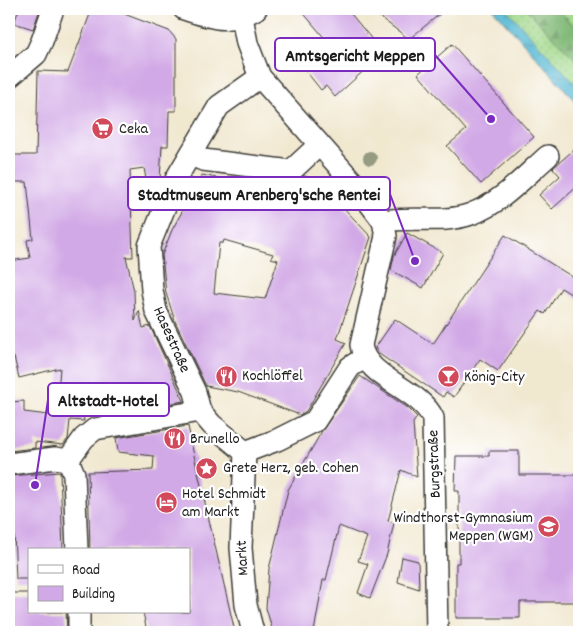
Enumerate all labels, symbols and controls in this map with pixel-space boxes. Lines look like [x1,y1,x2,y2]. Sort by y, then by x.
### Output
callout: Amtsgericht Meppen [275,38,435,71]
text: Amtsgericht Meppen [285,45,425,70]
supermarket icon: Ceka [91,117,115,141]
place label: Ceka [119,118,149,141]
callout: Stadtmuseum Arenberg'sche Rentei [128,177,390,210]
text: Stadtmuseum Arenberg'sche Rentei [138,184,381,209]
street label: Hasestraße [146,303,196,377]
restaurant icon: Kochlöffel [214,364,238,388]
place label: Kochlöffel [242,365,303,388]
bar icon: König-City [436,365,460,389]
place label: König-City [464,366,525,389]
callout: Altstadt-Hotel [48,383,169,416]
text: Altstadt-Hotel [58,390,159,415]
restaurant icon: Brunello [162,427,186,451]
place label: Brunello [190,428,240,451]
street label: Burgstraße [422,430,448,498]
place icon: Grete Herz, geb. Cohen [195,456,219,480]
place label: Grete Herz, geb. Cohen [223,457,359,480]
place label: Hotel Schmidt am Markt [182,483,266,524]
hotel icon: Hotel Schmidt am Markt [154,491,178,515]
place label: Windthorst-Gymnasium Meppen (WGM) [394,507,533,548]
school or university icon: Windthorst-Gymnasium Meppen (WGM) [537,515,561,539]
street label: Markt [231,540,255,576]
legend [28,548,190,614]
text: Road [72,560,100,582]
text: Building [72,584,115,606]

